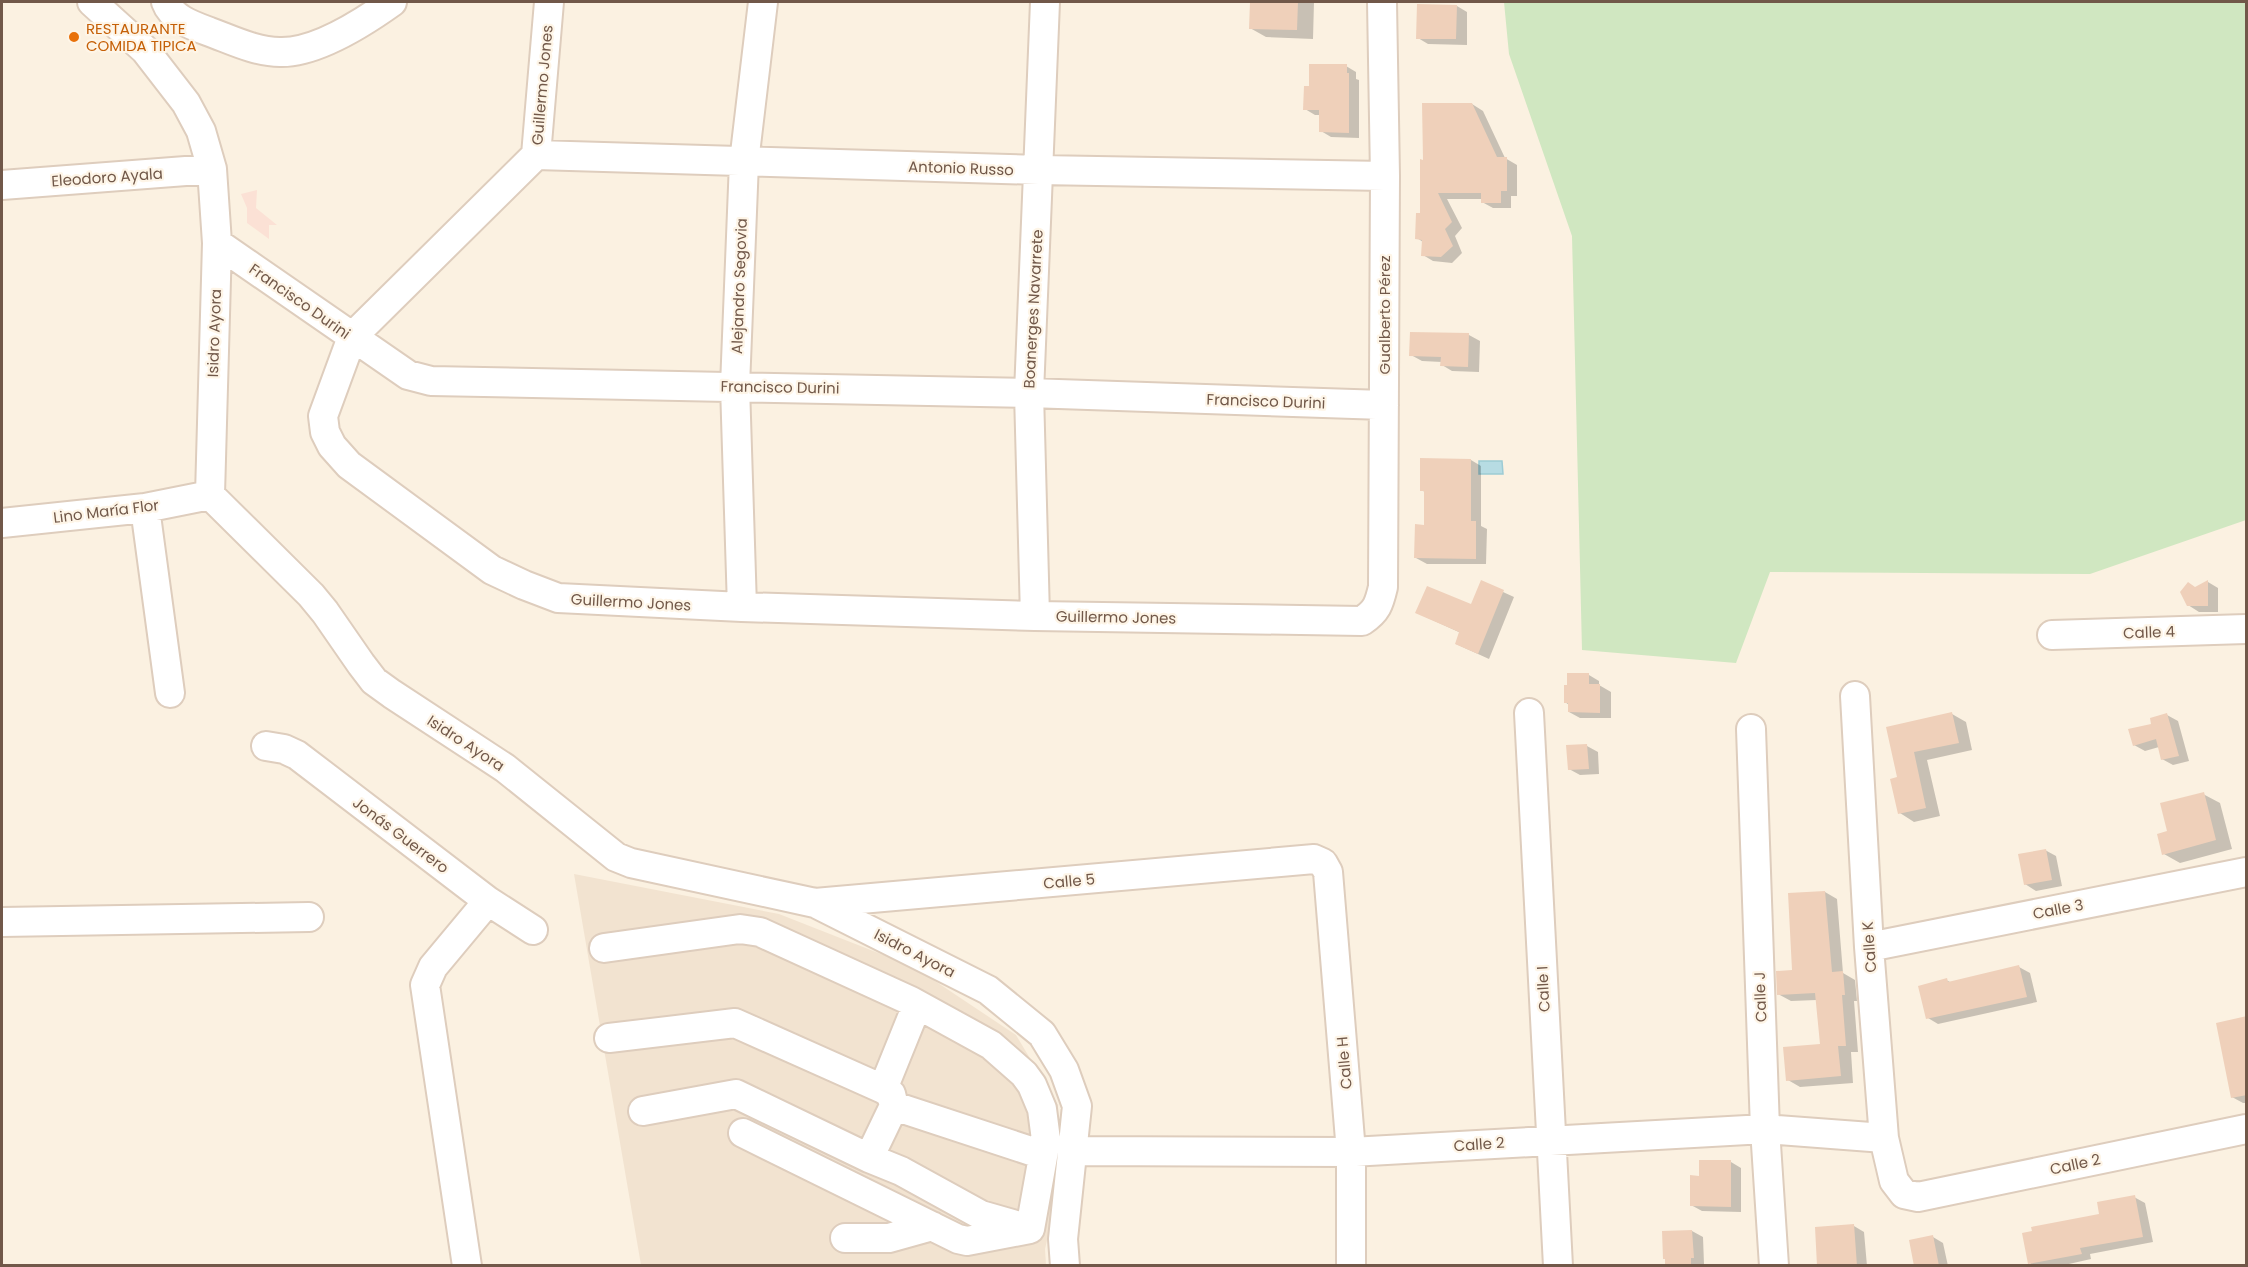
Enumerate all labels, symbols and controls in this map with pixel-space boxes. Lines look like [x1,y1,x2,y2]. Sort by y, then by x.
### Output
place label: RESTAURANTE COMIDA TIPICA [86,18,197,56]
street label: Guillermo Jones [526,24,558,146]
marker: RESTAURANTE COMIDA TIPICA [67,30,81,44]
street label: Antonio Russo [908,156,1014,180]
street label: Eleodoro Ayala [51,163,163,191]
street label: Alejandro Segovia [726,218,752,354]
street label: Boanerges Navarrete [1018,229,1048,389]
street label: Gualberto Pérez [1374,255,1395,374]
street label: Francisco Durini [245,258,355,344]
street label: Isidro Ayora [202,288,226,378]
street label: Francisco Durini [720,375,840,399]
street label: Francisco Durini [1206,388,1326,414]
street label: Lino María Flor [52,494,160,528]
street label: Guillermo Jones [570,588,692,616]
street label: Guillermo Jones [1056,605,1177,629]
street label: Calle 4 [2123,621,2175,643]
street label: Isidro Ayora [423,710,509,776]
street label: Jonás Guerrero [349,792,453,878]
street label: Calle 5 [1042,868,1096,894]
street label: Calle 3 [2031,894,2085,924]
street label: Calle K [1857,921,1881,973]
street label: Isidro Ayora [871,924,959,982]
street label: Calle I [1531,965,1555,1013]
street label: Calle J [1749,971,1771,1023]
street label: Calle H [1331,1036,1357,1090]
street label: Calle 2 [1453,1132,1505,1156]
street label: Calle 2 [2048,1148,2102,1180]

